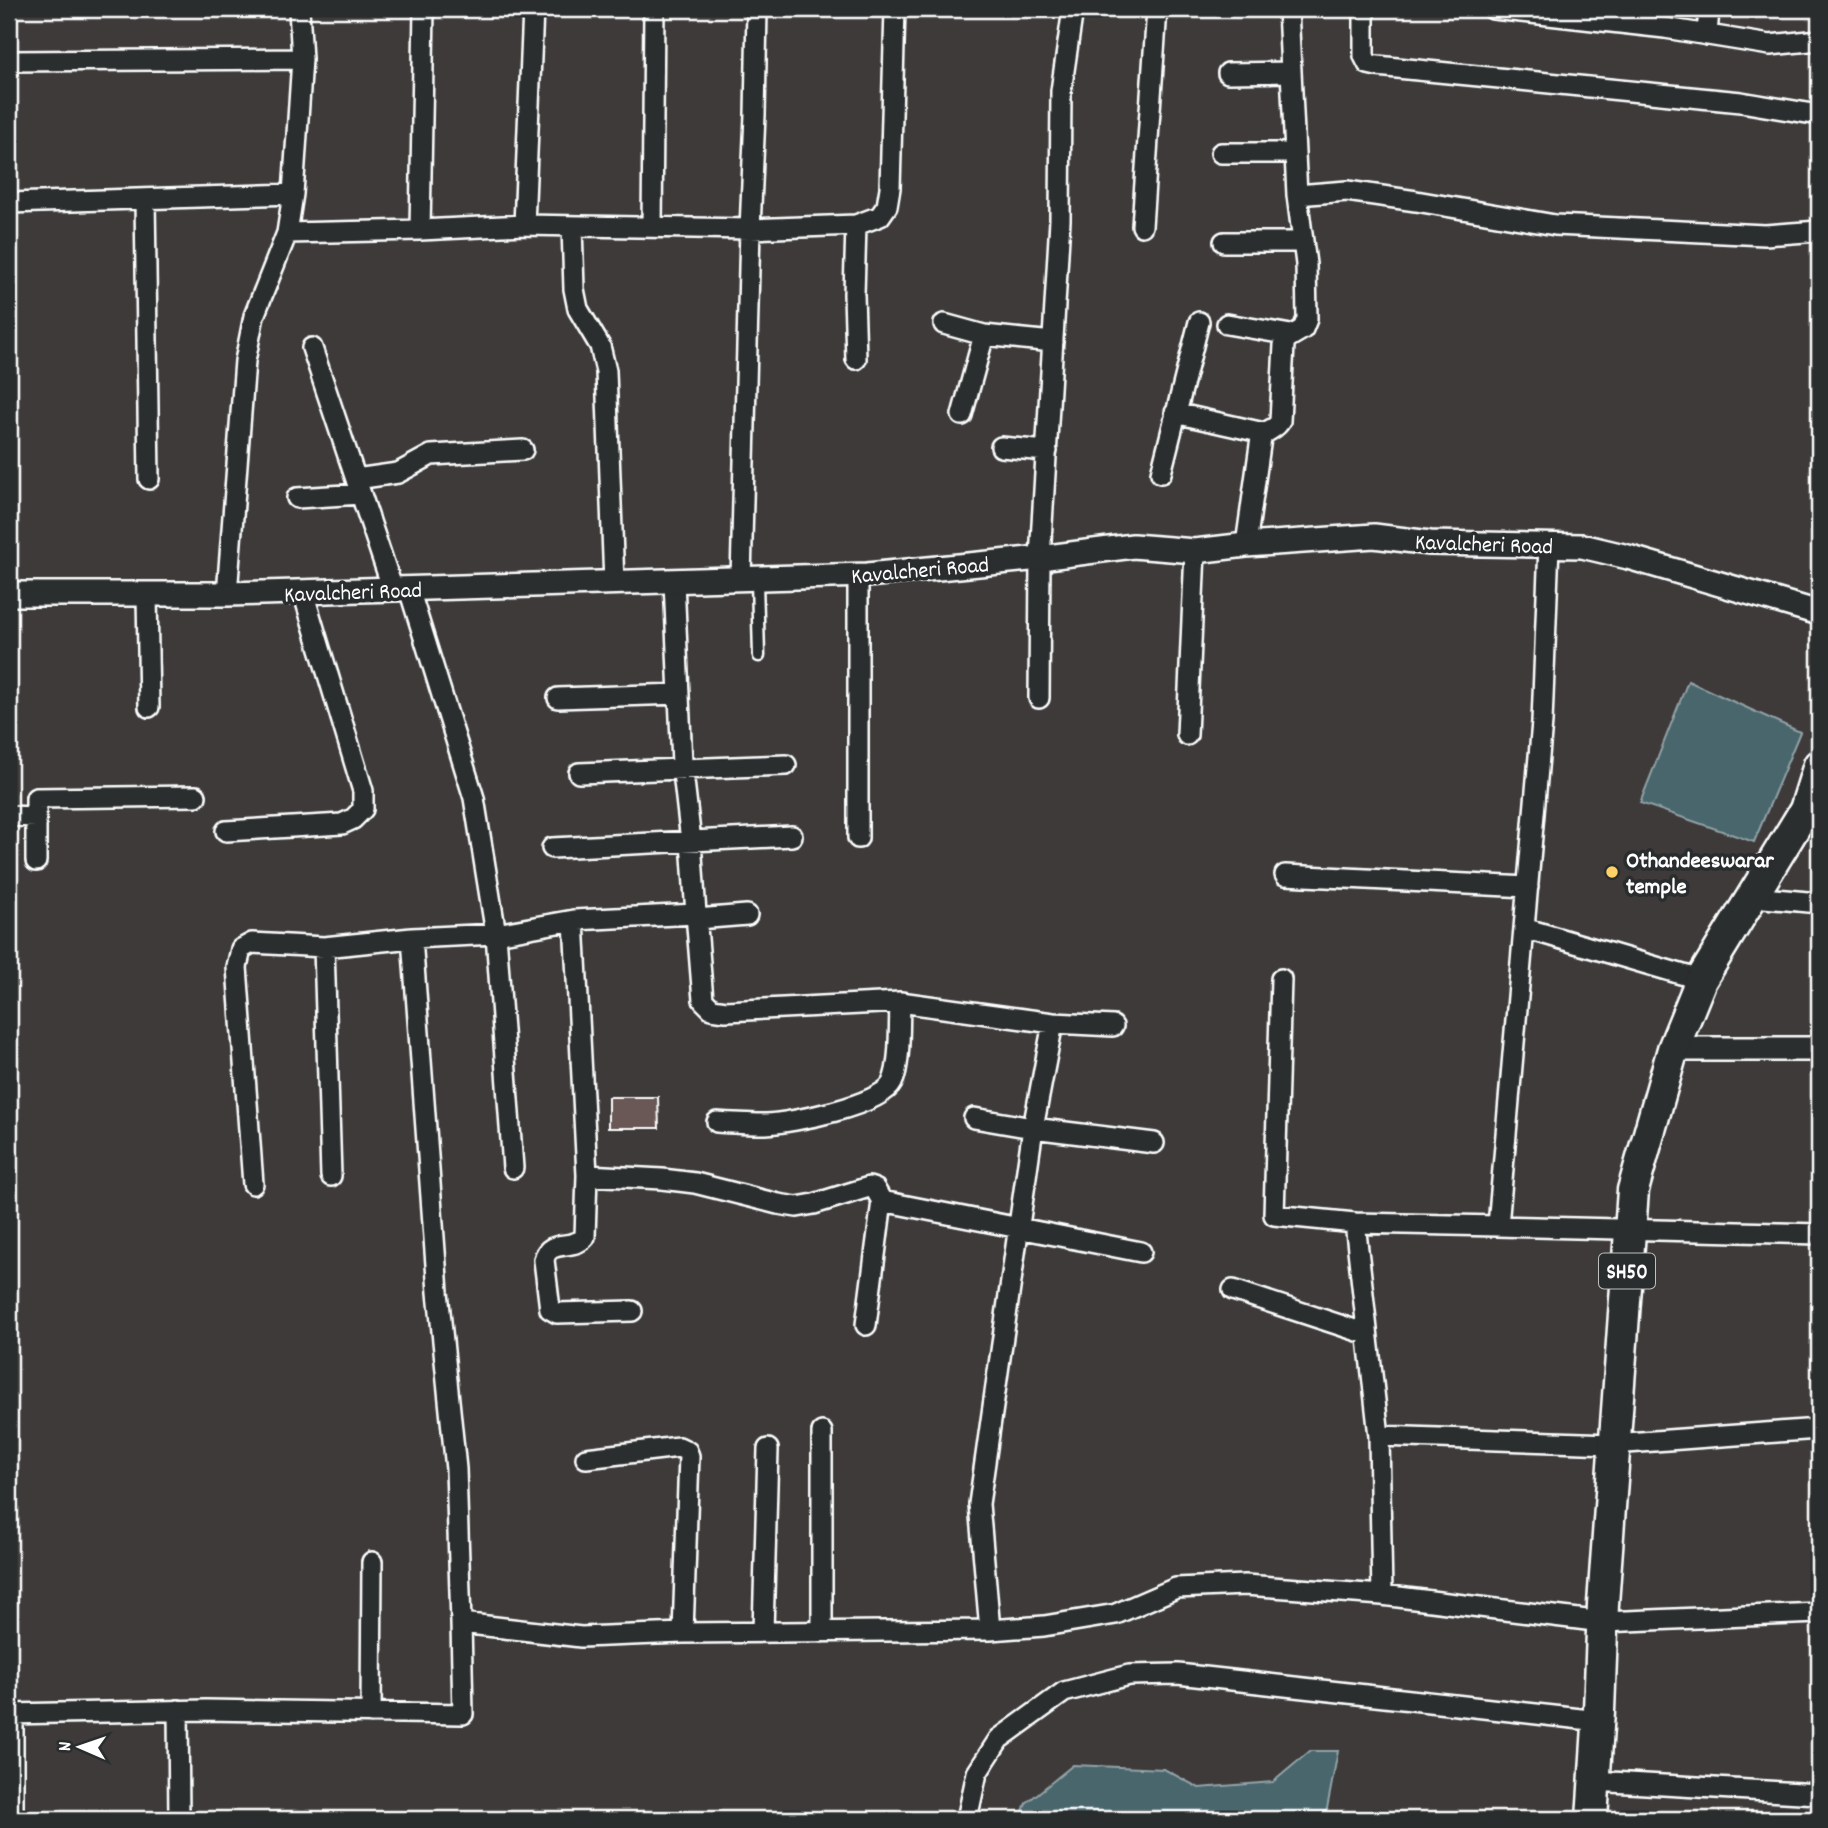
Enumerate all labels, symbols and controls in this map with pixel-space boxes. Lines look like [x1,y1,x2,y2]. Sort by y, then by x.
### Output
street label: Kavalcheri Road [1414,528,1554,565]
street label: Kavalcheri Road [850,550,991,595]
street label: Kavalcheri Road [283,576,423,613]
place label: Othandeeswarar temple [1626,846,1774,905]
marker: Othandeeswarar temple [1604,864,1620,880]
road number: SH50 [1599,1254,1655,1288]
north arrow [46,1713,116,1783]
text: N [53,1741,80,1752]

